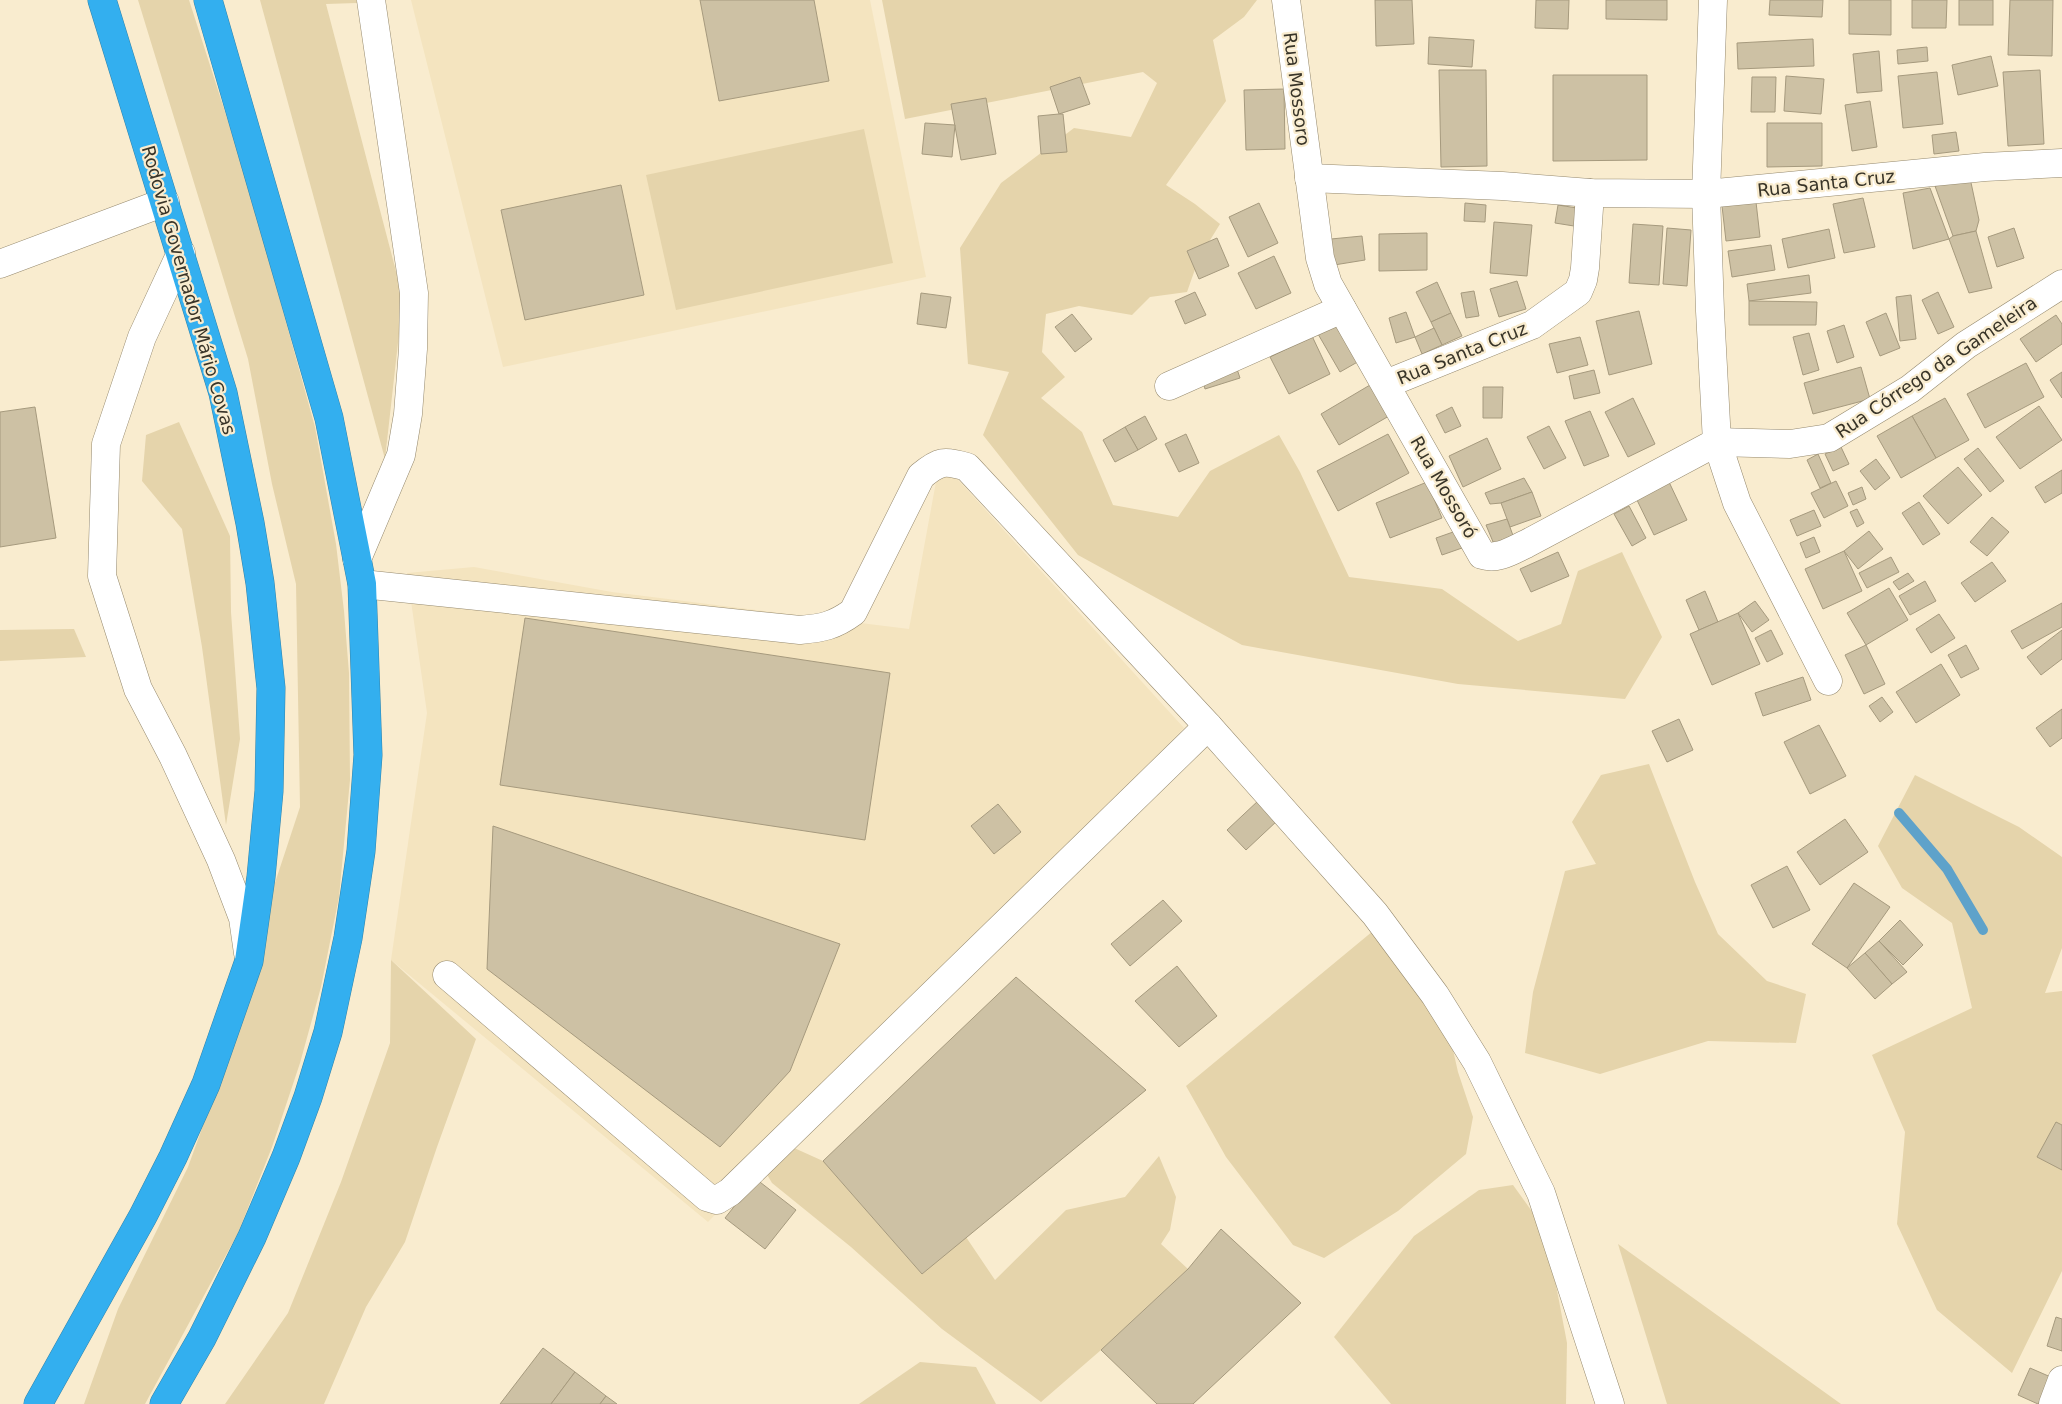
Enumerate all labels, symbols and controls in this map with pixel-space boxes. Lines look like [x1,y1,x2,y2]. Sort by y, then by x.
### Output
street label: Rua Mossoro [1280,31,1314,147]
street label: Rodovia Governador Mário Covas [138,143,240,437]
street label: Rua Santa Cruz [1756,165,1896,201]
street label: Rua Córrego da Gameleira [1831,292,2041,442]
street label: Rua Santa Cruz [1394,317,1530,389]
street label: Rua Mossoró [1406,432,1482,542]

